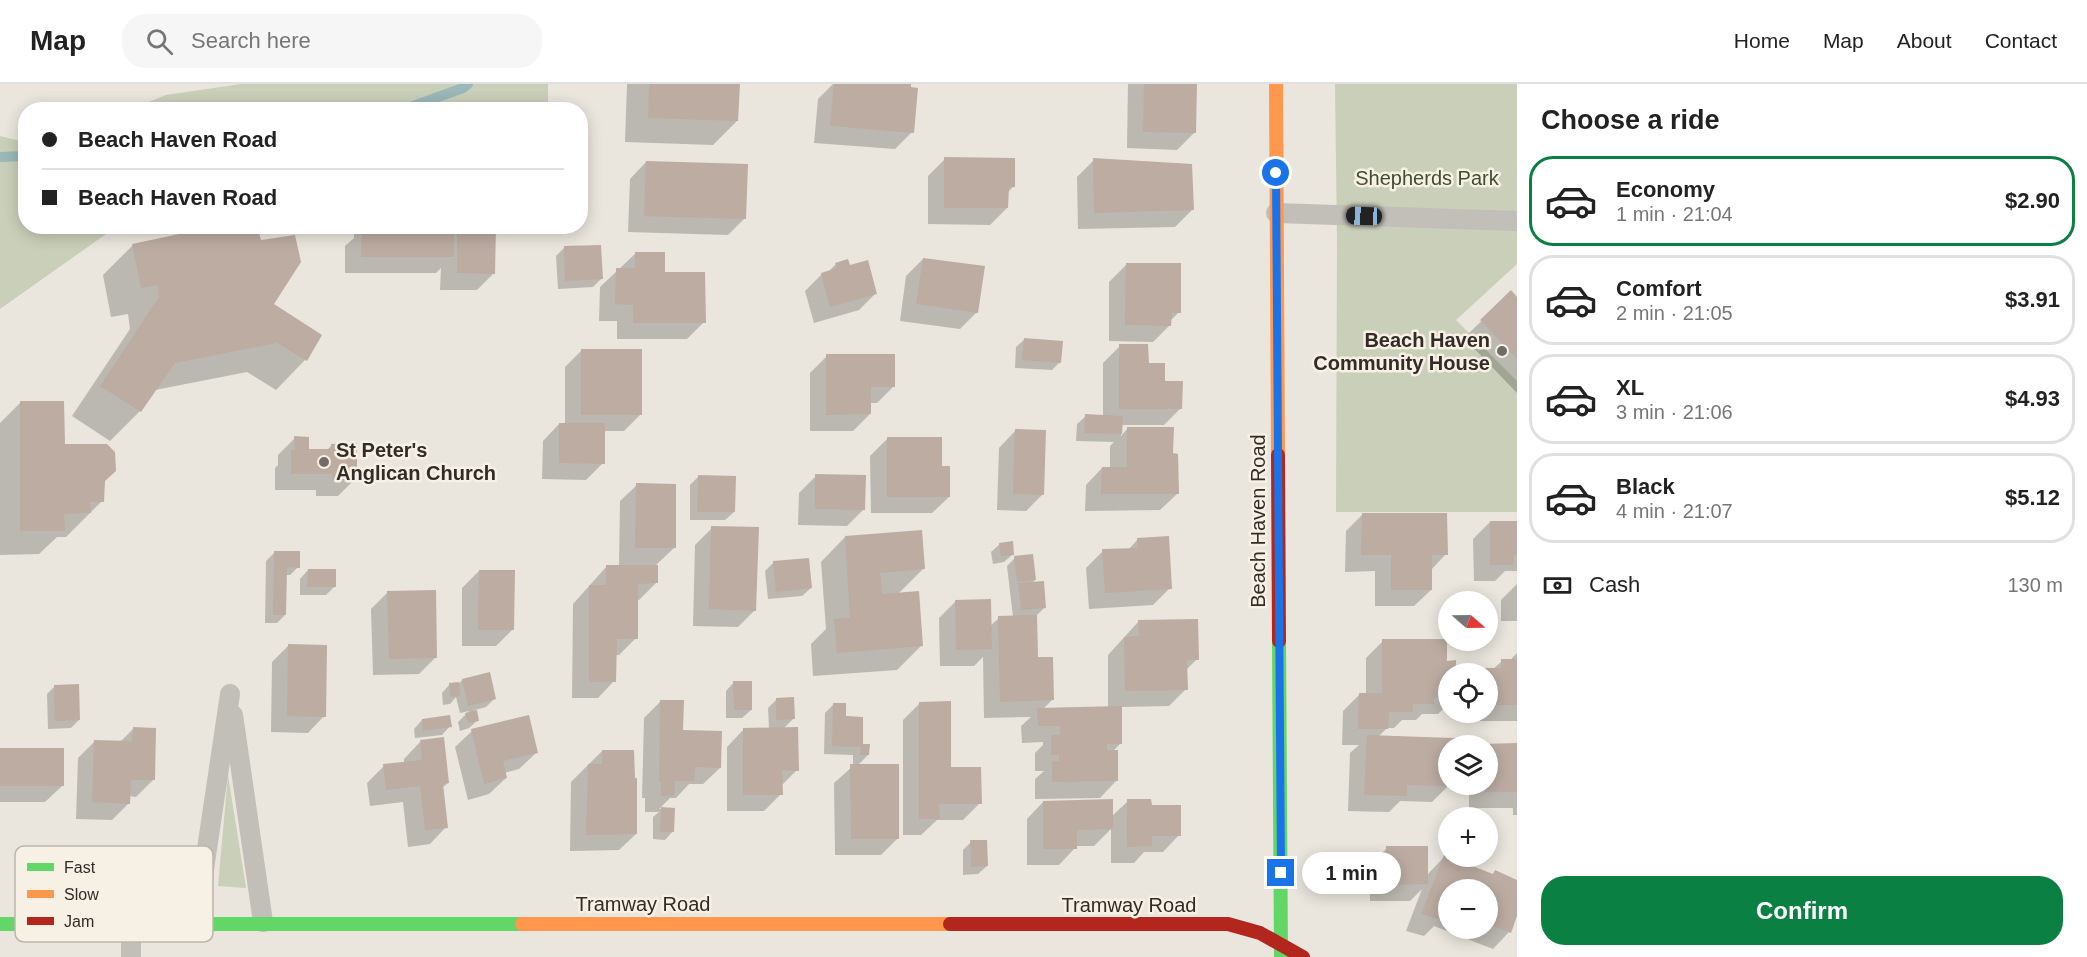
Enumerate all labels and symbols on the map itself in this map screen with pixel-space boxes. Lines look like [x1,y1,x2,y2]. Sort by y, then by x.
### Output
route start [1262,159,1289,186]
park label: Shepherds Park [1355,167,1500,189]
car [1346,206,1382,226]
place label: Beach Haven Community House [1313,329,1490,374]
marker: Beach Haven Community House [1495,344,1509,358]
street label: Beach Haven Road [1247,434,1269,608]
place label: St Peter's Anglican Church [336,439,496,484]
marker: St Peter's Anglican Church [317,455,331,469]
north arrow [1438,591,1498,651]
legend [15,846,213,942]
callout: 1 min [1302,852,1401,894]
text: Fast [64,859,96,876]
route end [1267,859,1294,886]
text: Slow [64,886,99,903]
street label: Tramway Road [576,893,710,915]
street label: Tramway Road [1062,894,1196,916]
text: Jam [64,913,94,930]

